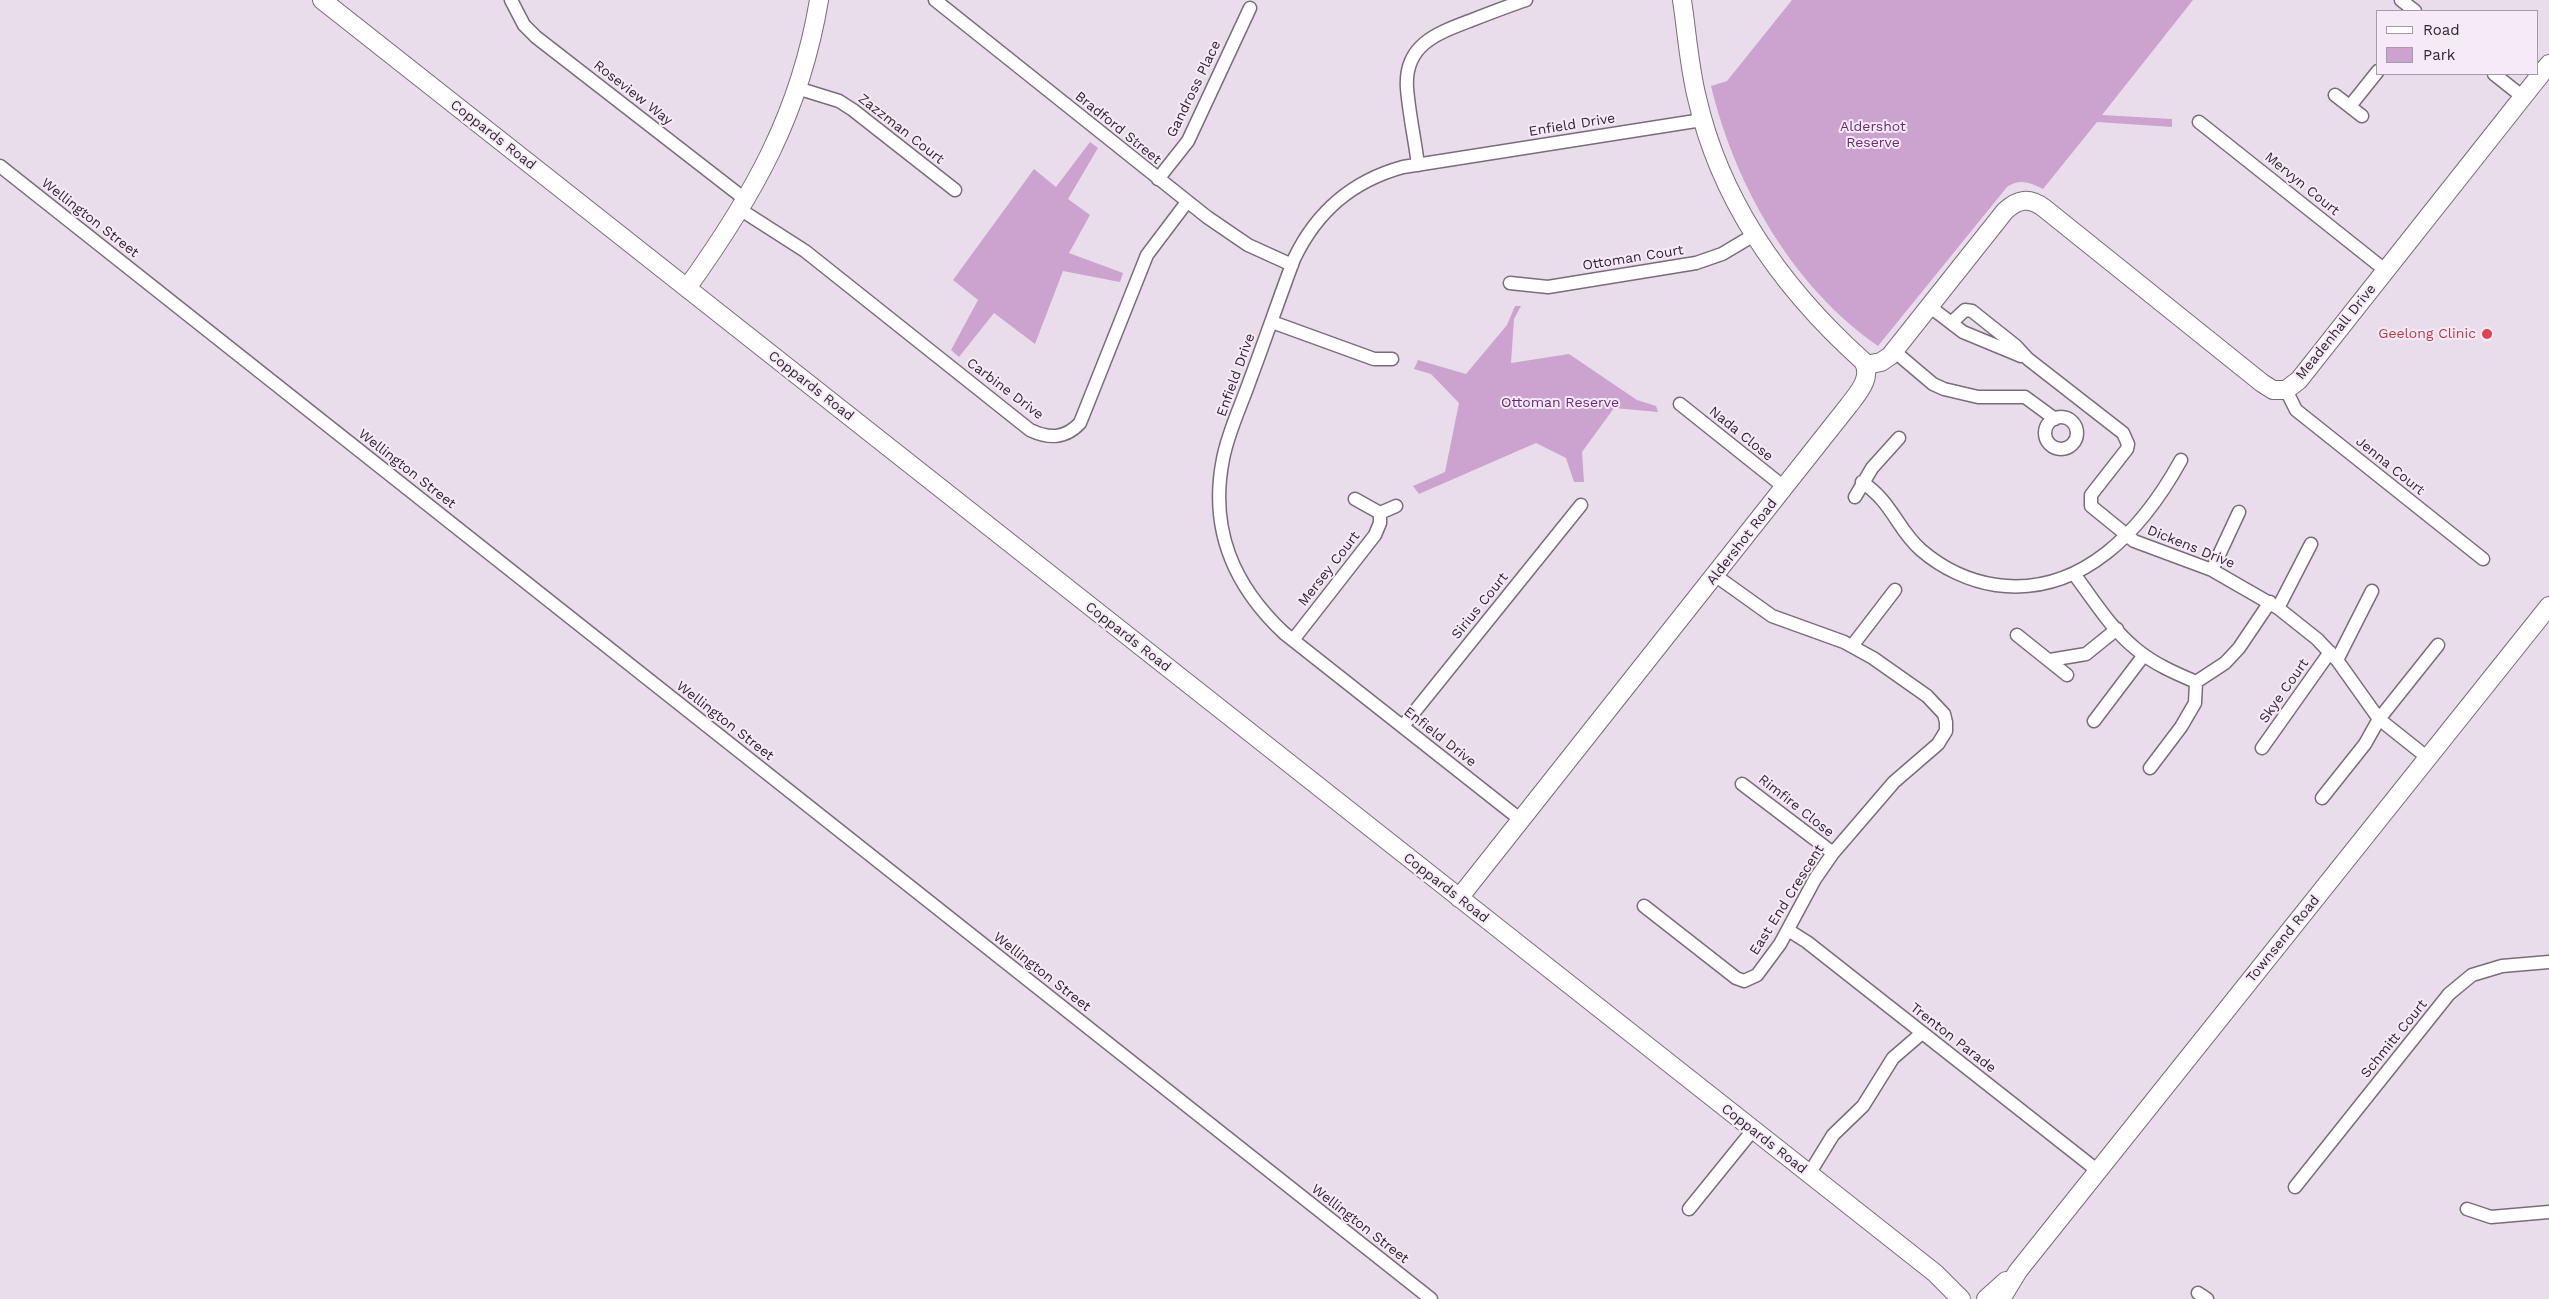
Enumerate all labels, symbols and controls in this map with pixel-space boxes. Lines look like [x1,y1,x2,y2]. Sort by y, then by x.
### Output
legend [2376,10,2539,75]
text: Road [2423,21,2460,39]
street label: Gandross Place [1163,38,1225,140]
text: Park [2423,46,2455,64]
street label: Roseview Way [590,57,676,129]
street label: Bradford Street [1071,88,1165,168]
street label: Zazzman Court [855,90,947,168]
street label: Coppards Road [447,96,539,174]
street label: Enfield Drive [1527,110,1617,140]
park label: Aldershot Reserve [1840,119,1906,152]
street label: Mervyn Court [2261,149,2343,219]
street label: Wellington Street [38,175,142,261]
street label: Ottoman Court [1581,242,1685,274]
street label: Meadenhall Drive [2292,281,2380,383]
place label: Geelong Clinic [2378,326,2476,342]
marker: Geelong Clinic [2480,327,2494,341]
street label: Enfield Drive [1213,331,1259,419]
street label: Coppards Road [765,347,857,425]
street label: Carbine Drive [963,355,1047,423]
park label: Ottoman Reserve [1501,395,1619,411]
street label: Nada Close [1706,403,1776,465]
street label: Wellington Street [355,426,459,512]
street label: Jenna Court [2352,433,2428,499]
street label: Aldershot Road [1703,495,1781,589]
street label: Dickens Drive [2145,522,2237,572]
street label: Mersey Court [1295,528,1363,610]
street label: Sirius Court [1448,569,1512,643]
street label: Coppards Road [1082,598,1174,676]
street label: Skye Court [2256,656,2312,726]
street label: Wellington Street [673,678,777,764]
street label: Enfield Drive [1400,703,1480,771]
street label: Rimfire Close [1755,771,1837,841]
street label: East End Crescent [1746,842,1828,958]
street label: Coppards Road [1400,849,1492,927]
street label: Townsend Road [2243,892,2323,986]
street label: Wellington Street [990,929,1094,1015]
street label: Schmitt Court [2357,996,2431,1082]
street label: Trenton Parade [1907,999,1999,1077]
street label: Coppards Road [1718,1100,1810,1178]
street label: Wellington Street [1308,1181,1412,1267]

